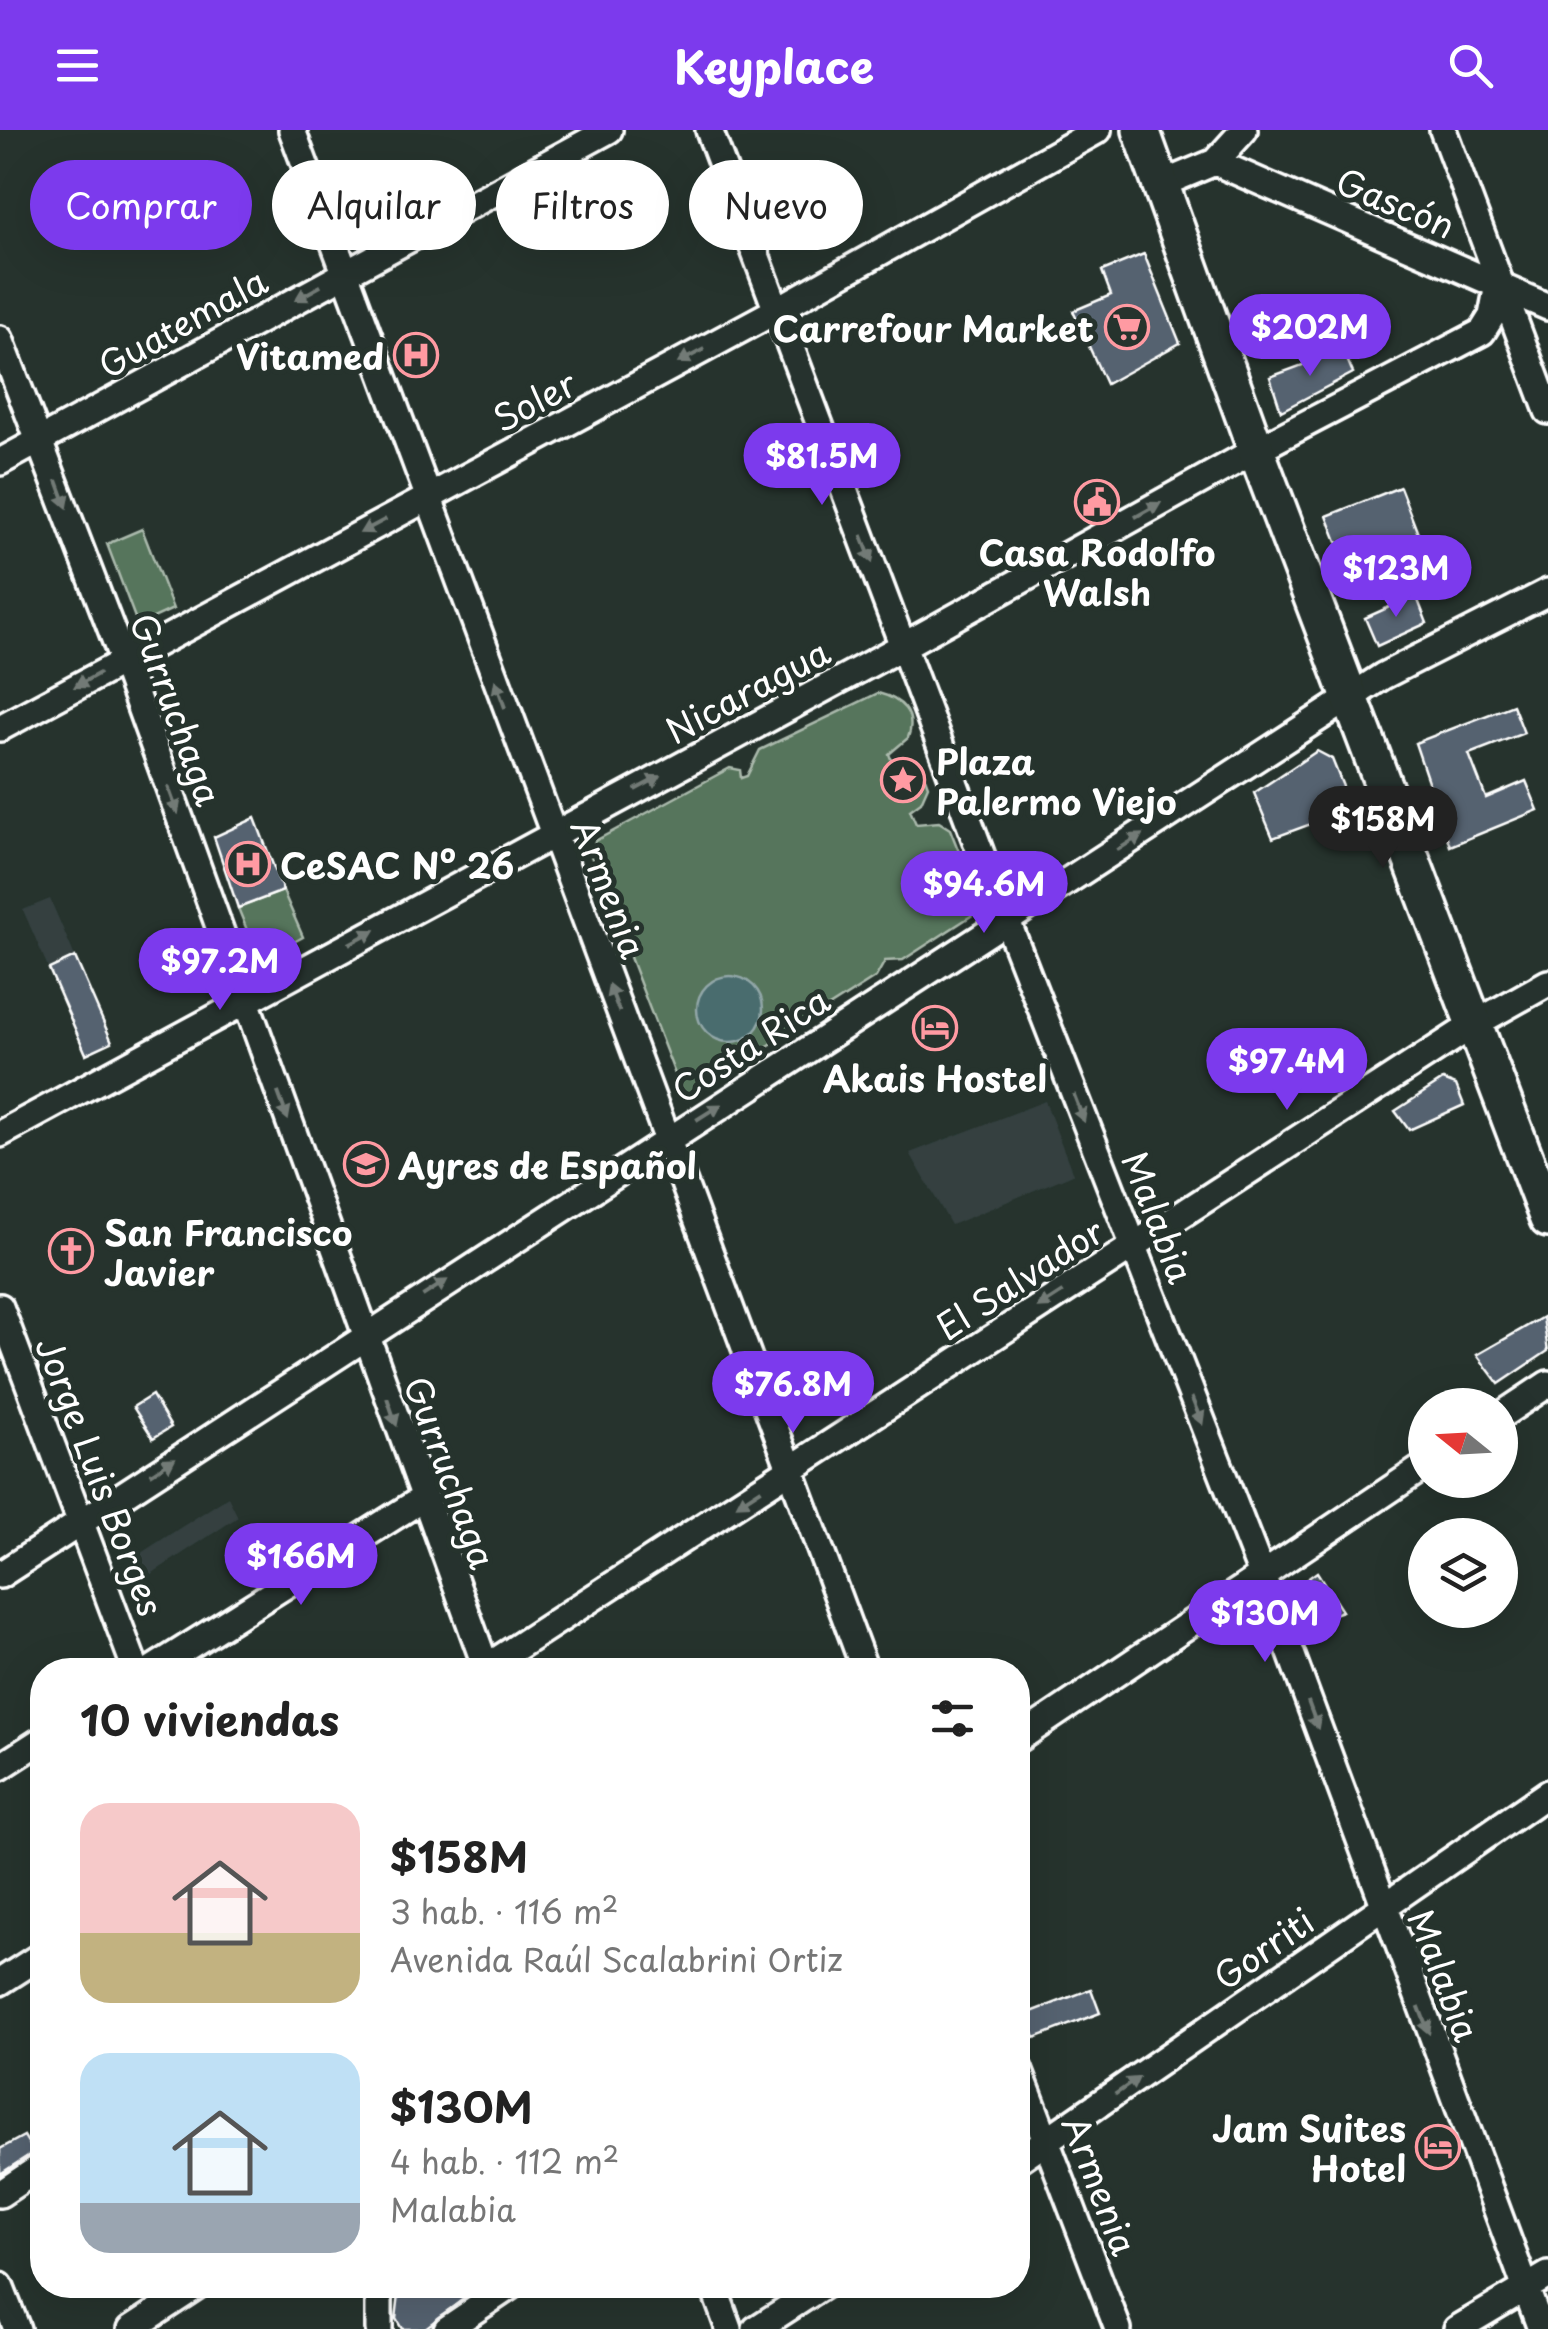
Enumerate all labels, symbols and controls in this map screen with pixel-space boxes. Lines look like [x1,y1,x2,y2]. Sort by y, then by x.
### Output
text: Keyplace [674,31,874,99]
icon: menu [50,38,105,93]
icon: search [1443,38,1498,93]
street label: Gascón [1328,153,1464,251]
chip: Comprar [30,160,252,250]
chip: Alquilar [272,160,476,250]
chip: Filtros [496,160,669,250]
chip: Nuevo [689,160,863,250]
street label: Guatemala [88,254,276,390]
one-way arrow [294,284,322,302]
pin: $202M [1240,294,1380,379]
place label: Carrefour Market [773,301,1094,354]
text: $202M [1251,302,1369,350]
supermarket icon: Carrefour Market [1104,304,1150,350]
place label: Vitamed [236,329,384,382]
hospital icon: Vitamed [393,332,439,378]
one-way arrow [676,347,705,364]
street label: Soler [482,355,586,444]
pin: $81.5M [741,423,903,508]
text: $81.5M [766,431,878,479]
public building icon: Casa Rodolfo Walsh [1074,479,1120,525]
one-way arrow [55,480,70,510]
one-way arrow [1134,501,1162,519]
one-way arrow [359,517,388,534]
place label: Casa Rodolfo Walsh [978,525,1216,618]
one-way arrow [859,534,875,564]
pin: $123M [1326,535,1466,620]
text: $123M [1343,543,1449,591]
street label: Gurruchaga [118,605,236,813]
street label: Nicaragua [655,624,839,755]
one-way arrow [73,671,102,688]
one-way arrow [492,679,507,709]
place label: Plaza Palermo Viejo [936,734,1177,827]
place icon: Plaza Palermo Viejo [880,757,926,803]
one-way arrow [633,775,662,792]
one-way arrow [166,785,181,815]
pin: $158M [1313,786,1453,871]
text: $158M [1330,794,1436,842]
street label: Armenia [559,811,661,966]
one-way arrow [1116,834,1143,852]
place label: CeSAC Nº 26 [280,838,514,891]
hospital icon: CeSAC Nº 26 [225,841,271,887]
pin: $94.6M [903,851,1065,936]
text: $94.6M [923,859,1045,907]
pin: $97.2M [139,928,301,1013]
one-way arrow [347,929,376,946]
text: $97.2M [161,936,279,984]
street label: Costa Rica [660,973,840,1115]
one-way arrow [606,983,621,1013]
hotel icon: Akais Hostel [912,1005,958,1051]
pin: $97.4M [1206,1028,1368,1113]
text: $97.4M [1228,1036,1346,1084]
place label: Akais Hostel [823,1051,1047,1104]
one-way arrow [276,1091,291,1121]
one-way arrow [1072,1094,1087,1124]
one-way arrow [695,1104,723,1122]
place label: Ayres de Español [397,1138,697,1191]
school or university icon: Ayres de Español [343,1141,389,1187]
street label: Malabia [1110,1143,1209,1291]
street label: El Salvador [925,1204,1113,1352]
place label: San Francisco Javier [104,1205,352,1298]
church icon: San Francisco Javier [48,1228,94,1274]
one-way arrow [422,1280,449,1298]
one-way arrow [1037,1290,1064,1308]
street label: Jorge Luis Borges [23,1329,179,1623]
pin: $76.8M [712,1351,874,1436]
text: $76.8M [734,1359,852,1407]
street label: Gurruchaga [392,1368,510,1576]
north arrow [1408,1388,1518,1498]
map controls [1408,1388,1518,1628]
one-way arrow [1190,1396,1206,1426]
one-way arrow [385,1397,400,1427]
one-way arrow [150,1457,177,1475]
one-way arrow [736,1488,763,1506]
button: layers [1408,1518,1518,1628]
pin: $166M [231,1523,371,1608]
text: $166M [247,1531,355,1579]
pin: $130M [1195,1580,1335,1665]
text: $130M [1211,1588,1319,1636]
text: 10 viviendas [80,1687,339,1750]
icon: filters [925,1691,980,1746]
one-way arrow [1306,1700,1321,1730]
text: $158M [390,1824,528,1887]
icon: home [160,1843,280,1963]
text: 3 hab. · 116 m² [390,1887,618,1935]
street label: Gorriti [1202,1894,1324,2002]
street label: Malabia [1396,1901,1495,2049]
text: Avenida Raúl Scalabrini Ortiz [390,1935,843,1983]
one-way arrow [1417,2005,1433,2035]
text: $130M [390,2074,533,2137]
one-way arrow [1114,2077,1140,2096]
icon: home [160,2093,280,2213]
place label: Jam Suites Hotel [1212,2101,1406,2194]
street label: Armenia [1050,2108,1152,2263]
hotel icon: Jam Suites Hotel [1415,2124,1461,2170]
text: 4 hab. · 112 m² [390,2137,619,2185]
text: Malabia [390,2185,516,2233]

